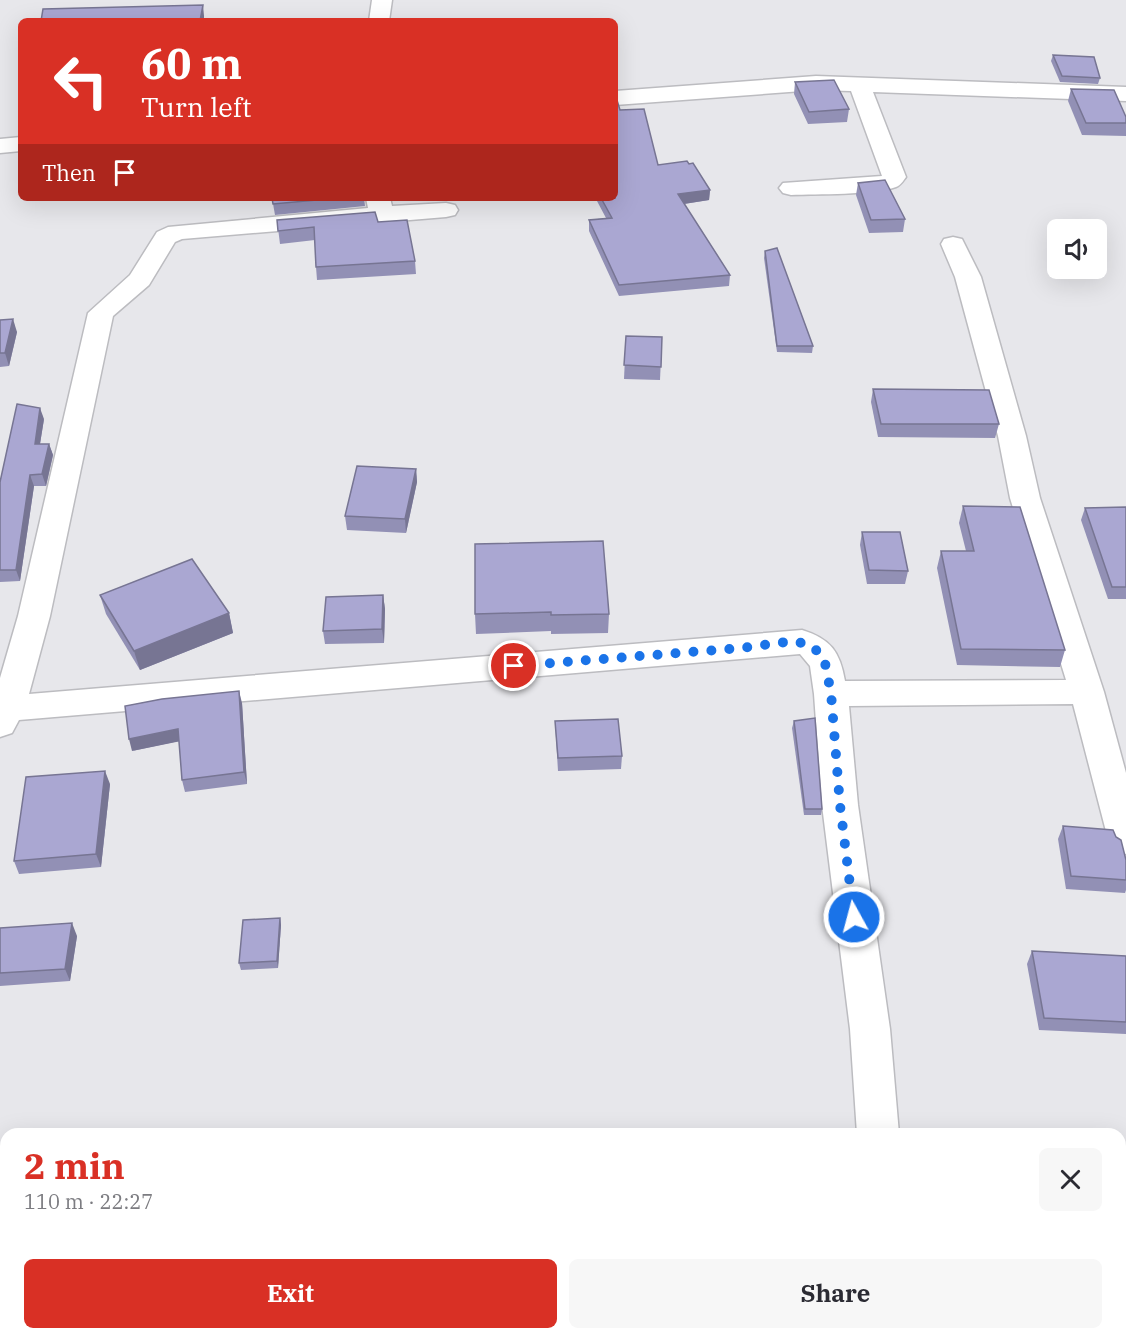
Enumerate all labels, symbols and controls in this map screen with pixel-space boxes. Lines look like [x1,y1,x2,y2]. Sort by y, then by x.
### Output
text: 60 m [141,36,242,91]
icon: left [42,42,120,120]
text: Turn left [141,89,252,124]
icon: arrive [108,156,141,189]
text: Then [42,158,96,187]
map controls [1047,219,1107,279]
button: sound [1047,219,1107,279]
pin [488,640,539,691]
icon: arrive [497,649,530,682]
position arrow [822,885,886,949]
text: 2 min [24,1142,125,1189]
button: close [1039,1148,1102,1211]
text: 110 m · 22:27 [24,1188,153,1215]
button: Exit [24,1259,557,1328]
button: Share [569,1259,1102,1328]

